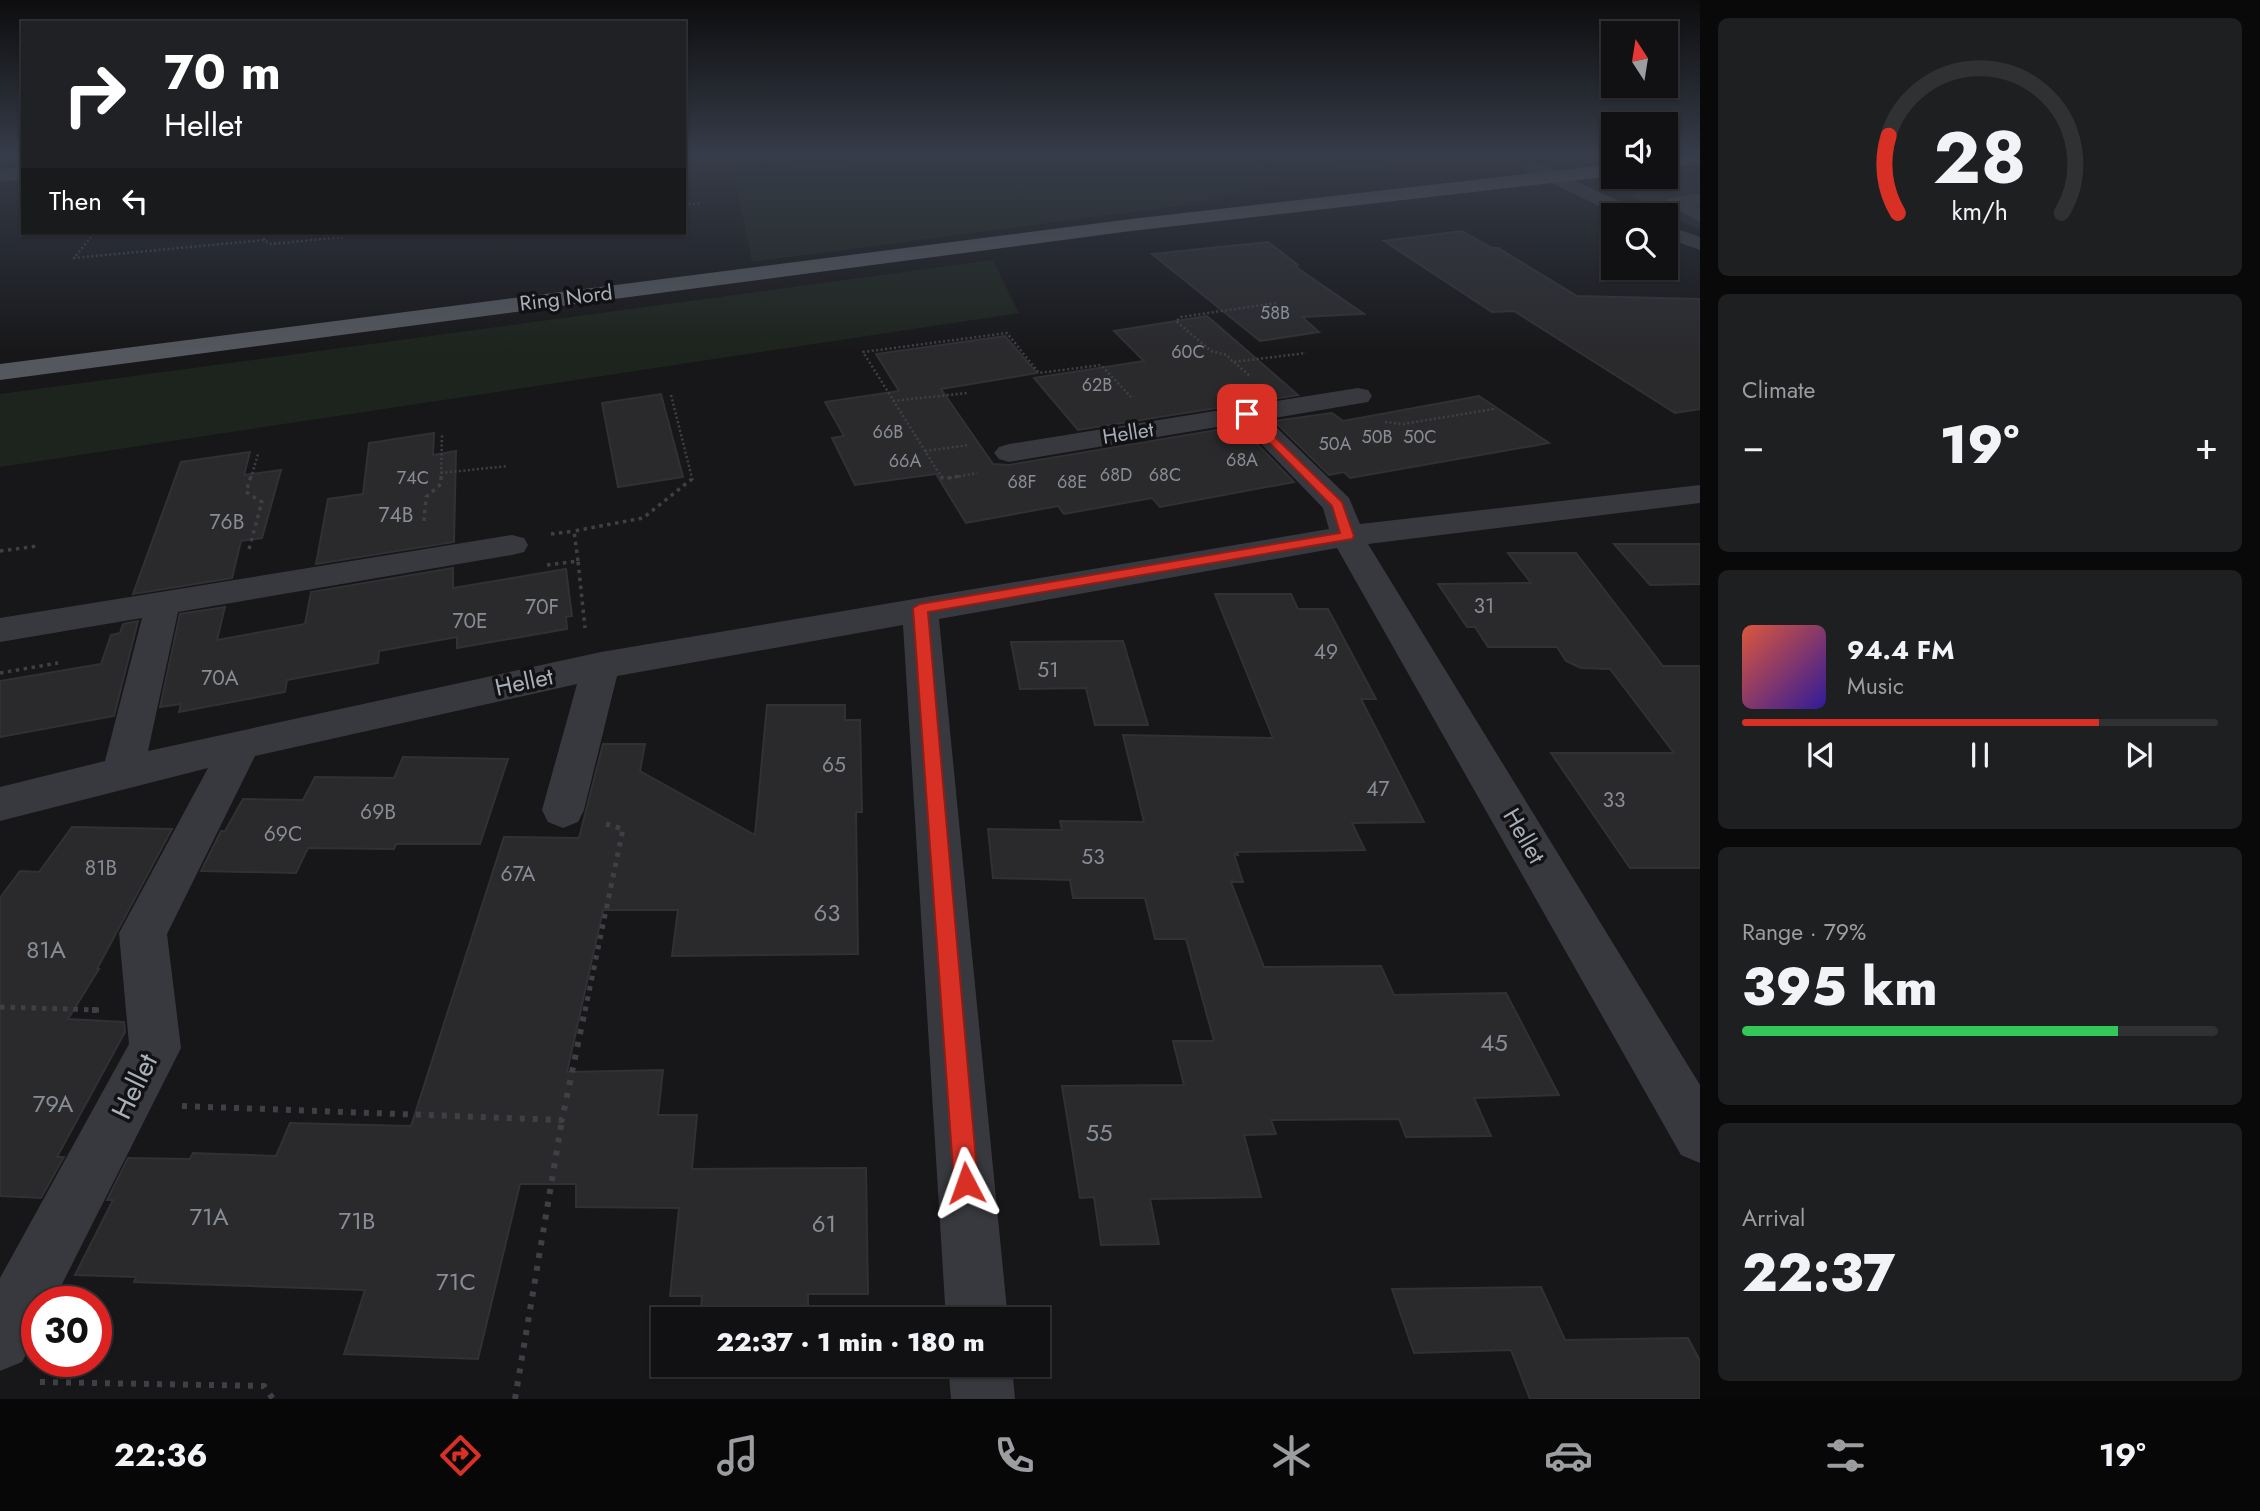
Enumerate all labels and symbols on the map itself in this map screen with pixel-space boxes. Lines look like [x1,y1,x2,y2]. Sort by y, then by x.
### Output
north arrow [1601,21,1678,98]
street label: Ring Nord [518,277,614,319]
house number: 58B [1260,300,1290,326]
house number: 60C [1171,339,1205,365]
house number: 62B [1082,372,1112,398]
pin [1217,384,1277,444]
street label: Hellet [1100,414,1156,452]
house number: 66B [873,419,903,445]
house number: 50B [1362,424,1393,450]
house number: 50C [1403,424,1437,450]
house number: 50A [1319,431,1352,457]
house number: 68A [1226,447,1258,473]
house number: 66A [889,448,921,474]
house number: 68D [1100,462,1132,488]
house number: 68C [1149,462,1181,488]
house number: 74C [397,465,429,491]
house number: 68F [1007,469,1037,495]
house number: 68E [1057,469,1087,495]
house number: 74B [379,500,414,530]
house number: 76B [210,507,244,537]
house number: 31 [1474,591,1494,621]
house number: 70F [525,592,559,622]
house number: 70E [452,606,488,636]
house number: 49 [1314,637,1338,667]
house number: 51 [1037,655,1059,685]
street label: Hellet [492,658,556,705]
house number: 70A [201,663,239,693]
house number: 65 [822,750,846,780]
house number: 47 [1366,774,1390,804]
house number: 33 [1603,785,1625,815]
house number: 69B [360,797,396,827]
street label: Hellet [1495,802,1554,870]
house number: 69C [264,819,302,849]
house number: 53 [1081,842,1105,872]
house number: 81B [85,853,117,883]
house number: 67A [501,859,536,889]
house number: 63 [814,895,840,930]
house number: 81A [26,932,66,967]
house number: 45 [1480,1025,1508,1060]
street label: Hellet [101,1046,168,1126]
house number: 79A [33,1086,73,1121]
house number: 55 [1085,1115,1113,1150]
position arrow [929,1146,1003,1220]
house number: 71A [189,1199,229,1234]
house number: 71B [339,1203,375,1238]
house number: 61 [812,1206,836,1241]
house number: 71C [436,1264,476,1299]
speed limit sign: 30 [21,1286,112,1377]

